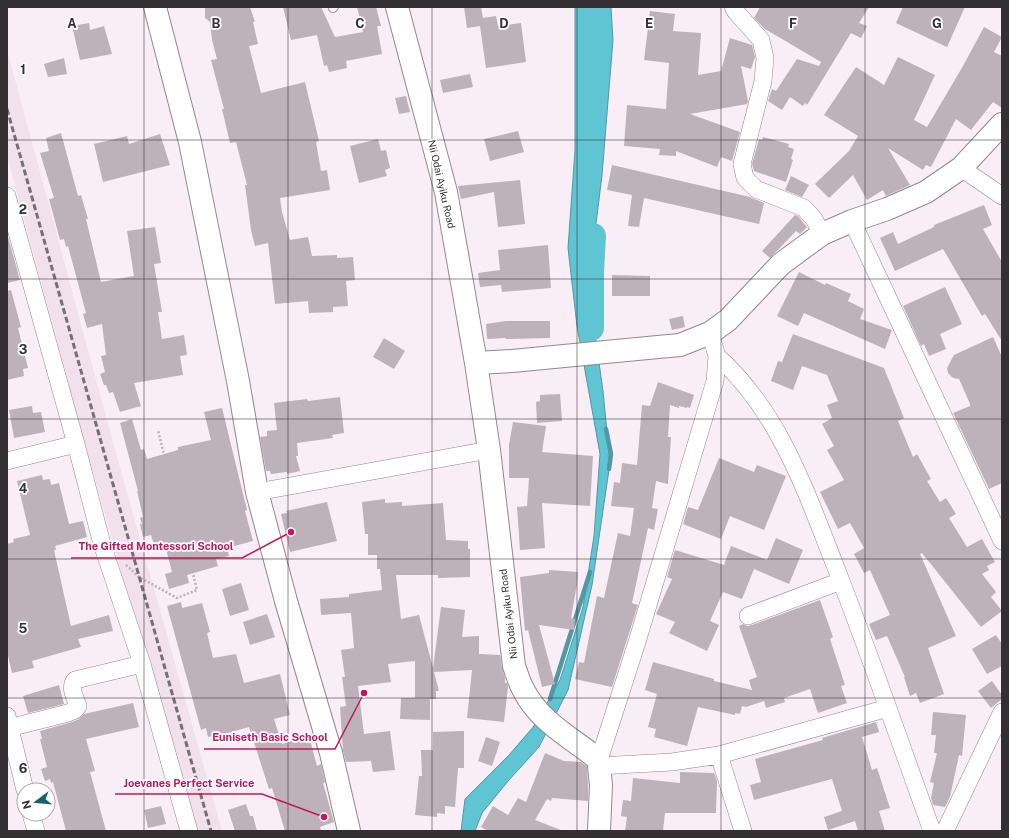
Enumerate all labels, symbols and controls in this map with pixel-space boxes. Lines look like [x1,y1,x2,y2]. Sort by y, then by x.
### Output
text: A [67,16,77,31]
text: B [212,16,221,31]
text: C [355,16,365,31]
text: D [499,16,509,31]
text: E [645,16,653,31]
text: F [789,16,797,31]
text: G [932,16,942,31]
text: 1 [20,62,26,77]
street label: Nii Odai Ayiku Road [426,139,458,229]
text: 2 [19,202,27,217]
text: 3 [19,342,28,357]
text: 4 [19,481,28,496]
callout: The Gifted Montessori School [71,535,242,558]
text: The Gifted Montessori School [79,540,234,552]
street label: Nii Odai Ayiku Road [497,568,519,660]
text: 5 [19,621,28,636]
callout: Euniseth Basic School [204,726,335,749]
text: Euniseth Basic School [212,731,328,743]
text: 6 [19,761,28,776]
callout: Joevanes Perfect Service [115,771,262,794]
text: Joevanes Perfect Service [124,777,254,789]
north arrow [16,782,56,822]
text: N [19,799,33,811]

